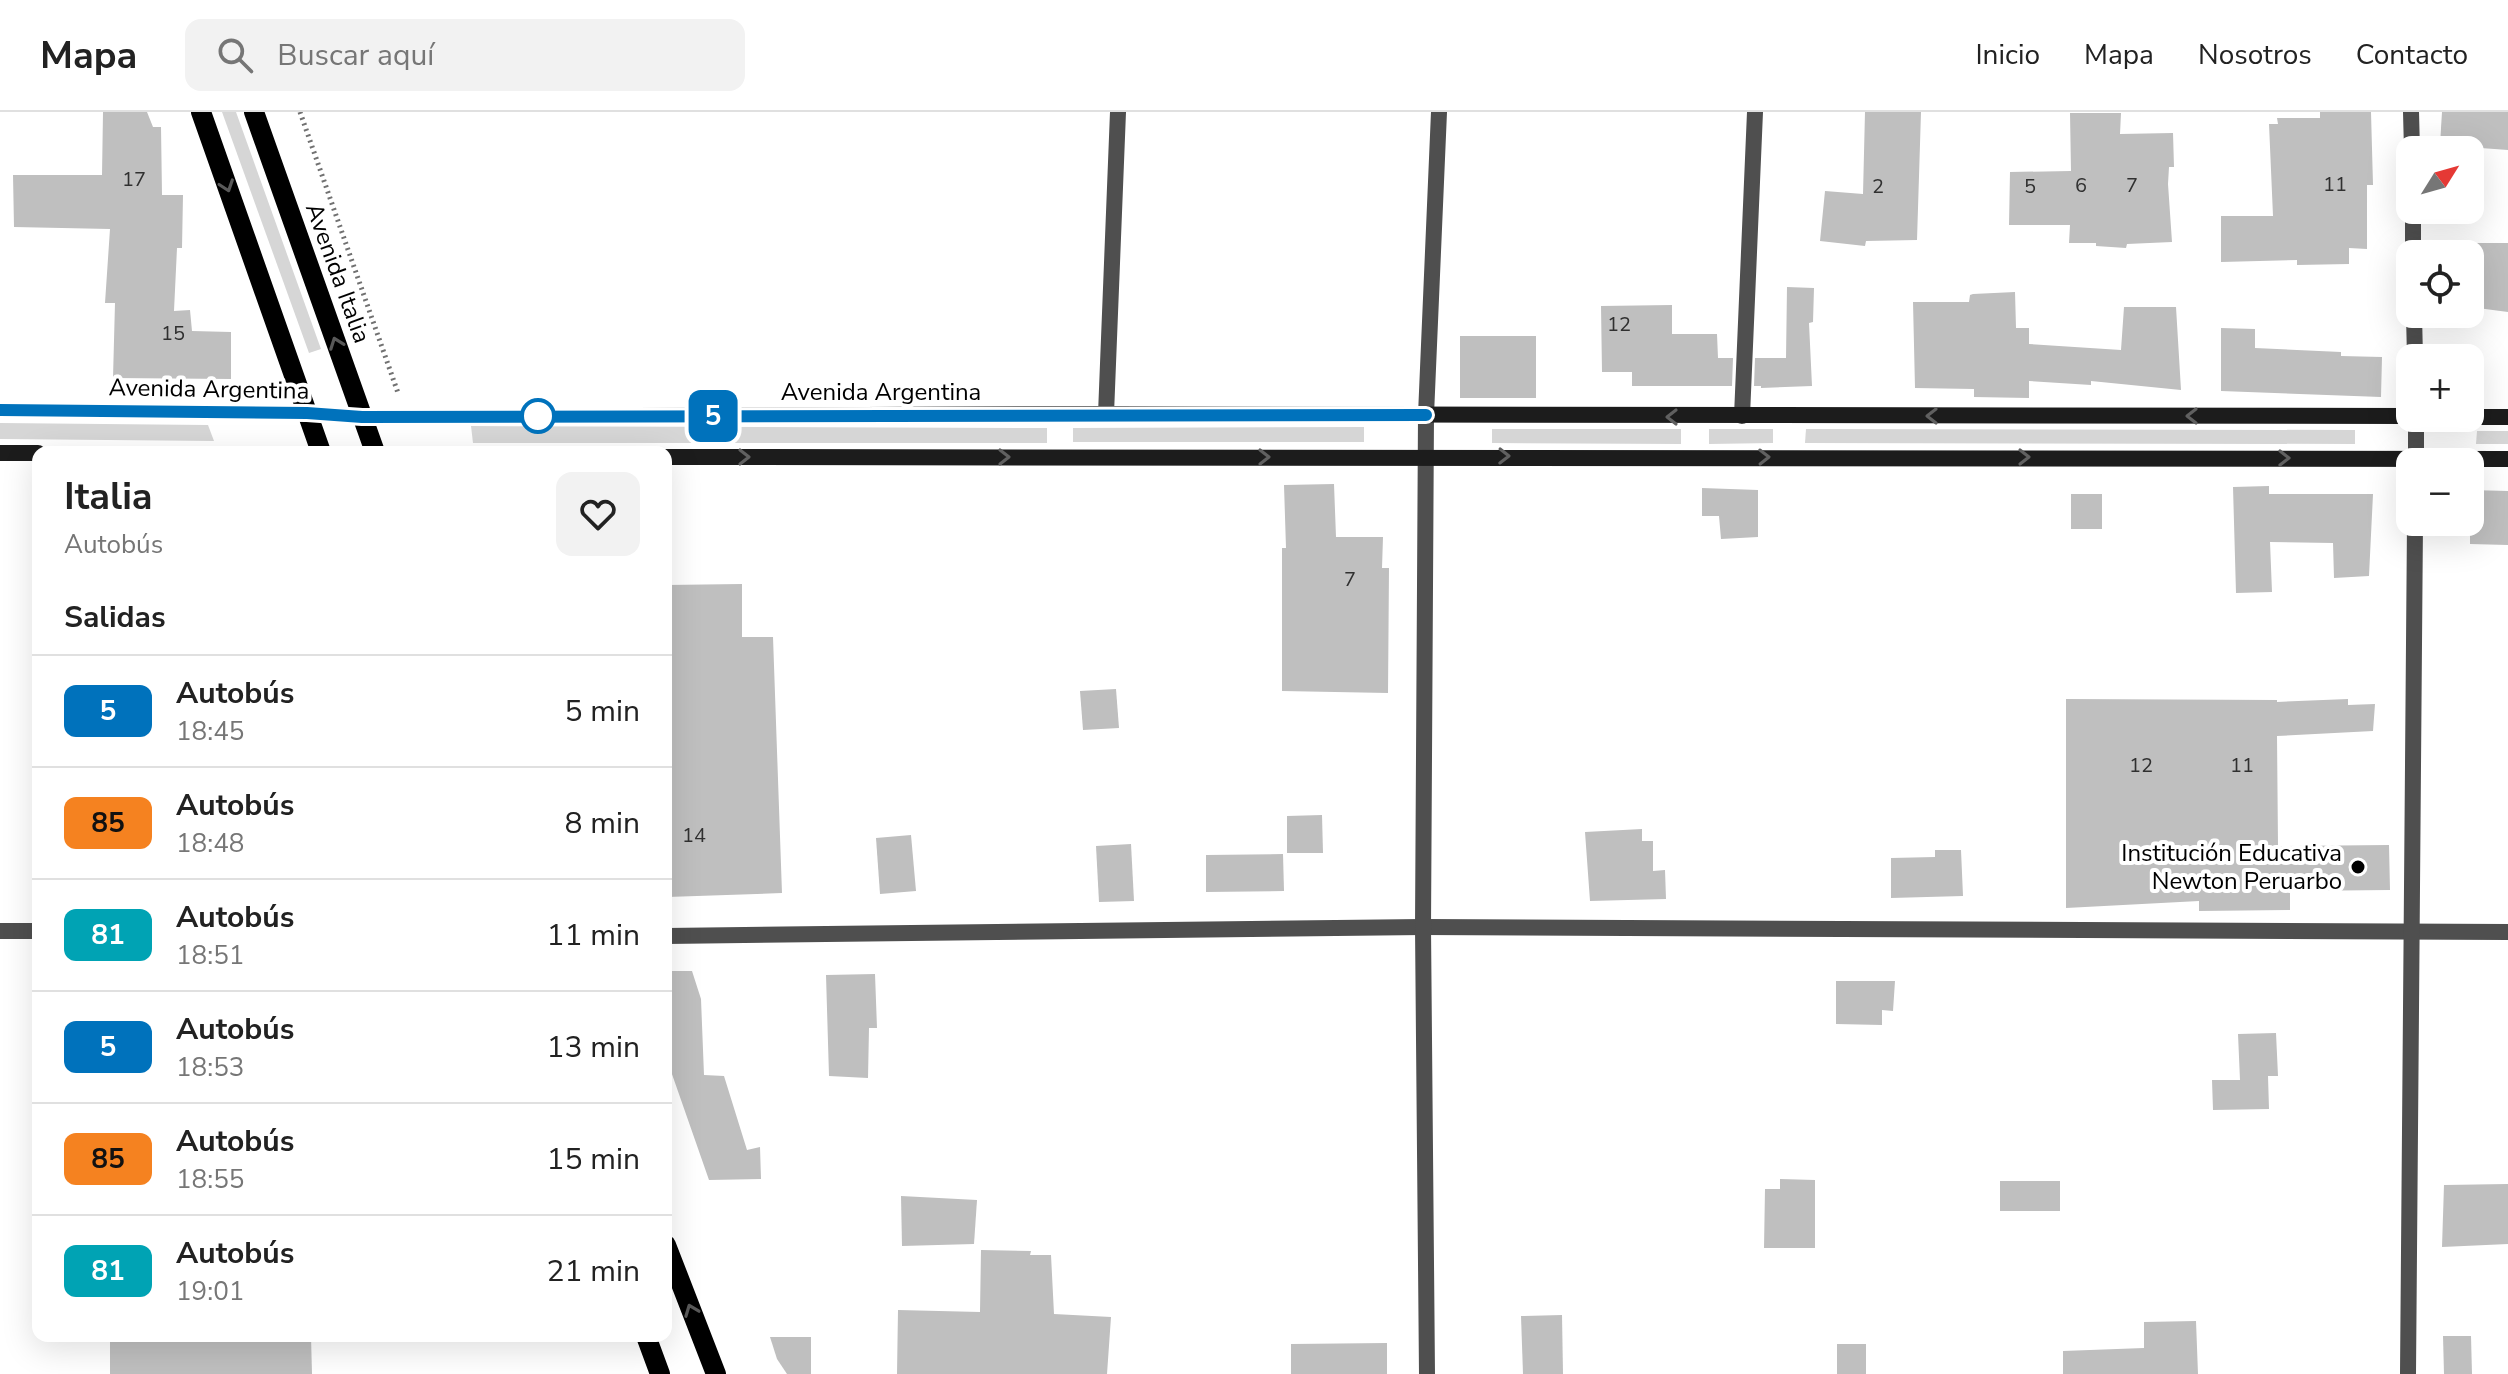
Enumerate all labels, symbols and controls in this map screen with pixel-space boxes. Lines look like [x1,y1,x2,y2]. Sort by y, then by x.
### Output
search box [185,19,745,91]
text: Mapa [40,30,137,81]
icon: search [213,33,257,77]
text: Buscar aquí [277,35,434,76]
text: Inicio [1975,36,2040,74]
text: Mapa [2084,36,2154,74]
text: Nosotros [2198,36,2312,74]
text: Contacto [2356,36,2468,74]
north arrow [2396,136,2484,224]
map controls [2396,136,2484,536]
house number: 17 [122,166,146,193]
house number: 11 [2323,171,2347,198]
house number: 6 [2075,172,2087,199]
house number: 7 [2126,172,2138,199]
house number: 2 [1872,173,1884,200]
house number: 5 [2024,173,2036,200]
one-way arrow [217,178,234,192]
street label: Avenida Italia [298,199,378,347]
button: locate [2396,240,2484,328]
house number: 12 [1607,311,1631,338]
house number: 15 [161,320,185,347]
one-way arrow [329,337,345,351]
button: + [2396,344,2484,432]
street label: Avenida Argentina [108,371,310,407]
street label: Avenida Argentina [781,376,981,408]
line badge: 5 [687,390,739,442]
text: 5 [705,397,721,435]
unlabelled marker [521,399,555,433]
one-way arrow [1925,407,1938,425]
one-way arrow [2185,407,2198,425]
one-way arrow [1665,408,1678,426]
one-way arrow [1498,447,1511,465]
one-way arrow [738,448,751,466]
one-way arrow [998,448,1011,466]
one-way arrow [1258,448,1271,466]
one-way arrow [1758,448,1771,466]
one-way arrow [2018,448,2031,466]
button: − [2396,448,2484,536]
one-way arrow [2278,449,2291,467]
text: Italia [64,471,153,522]
button: heart [556,472,640,556]
text: Autobús [64,527,163,562]
house number: 7 [1344,566,1356,593]
text: Salidas [64,597,166,638]
text: Autobús [176,673,294,714]
text: 5 min [565,691,640,732]
text: 5 [100,692,116,730]
text: 18:45 [176,714,244,749]
house number: 12 [2129,752,2153,779]
house number: 11 [2230,752,2254,779]
text: Autobús [176,785,294,826]
text: 8 min [565,803,640,844]
text: 85 [91,804,125,842]
house number: 14 [682,822,706,849]
text: 18:48 [176,826,244,861]
place label: Institución Educativa Newton Peruarbo [2121,837,2342,897]
marker: Institución Educativa Newton Peruarbo [2349,858,2367,876]
text: Autobús [176,897,294,938]
text: 11 min [547,915,640,956]
text: 81 [91,916,125,954]
text: 18:51 [176,938,244,973]
text: Autobús [176,1009,294,1050]
text: 13 min [547,1027,640,1068]
text: 5 [100,1028,116,1066]
text: 18:53 [176,1050,244,1085]
text: Autobús [176,1121,294,1162]
text: 15 min [547,1139,640,1180]
text: 85 [91,1140,125,1178]
text: 18:55 [176,1162,244,1197]
text: Autobús [176,1233,294,1274]
text: 21 min [547,1251,640,1292]
text: 81 [91,1252,125,1290]
text: 19:01 [176,1274,244,1309]
one-way arrow [684,1304,701,1318]

